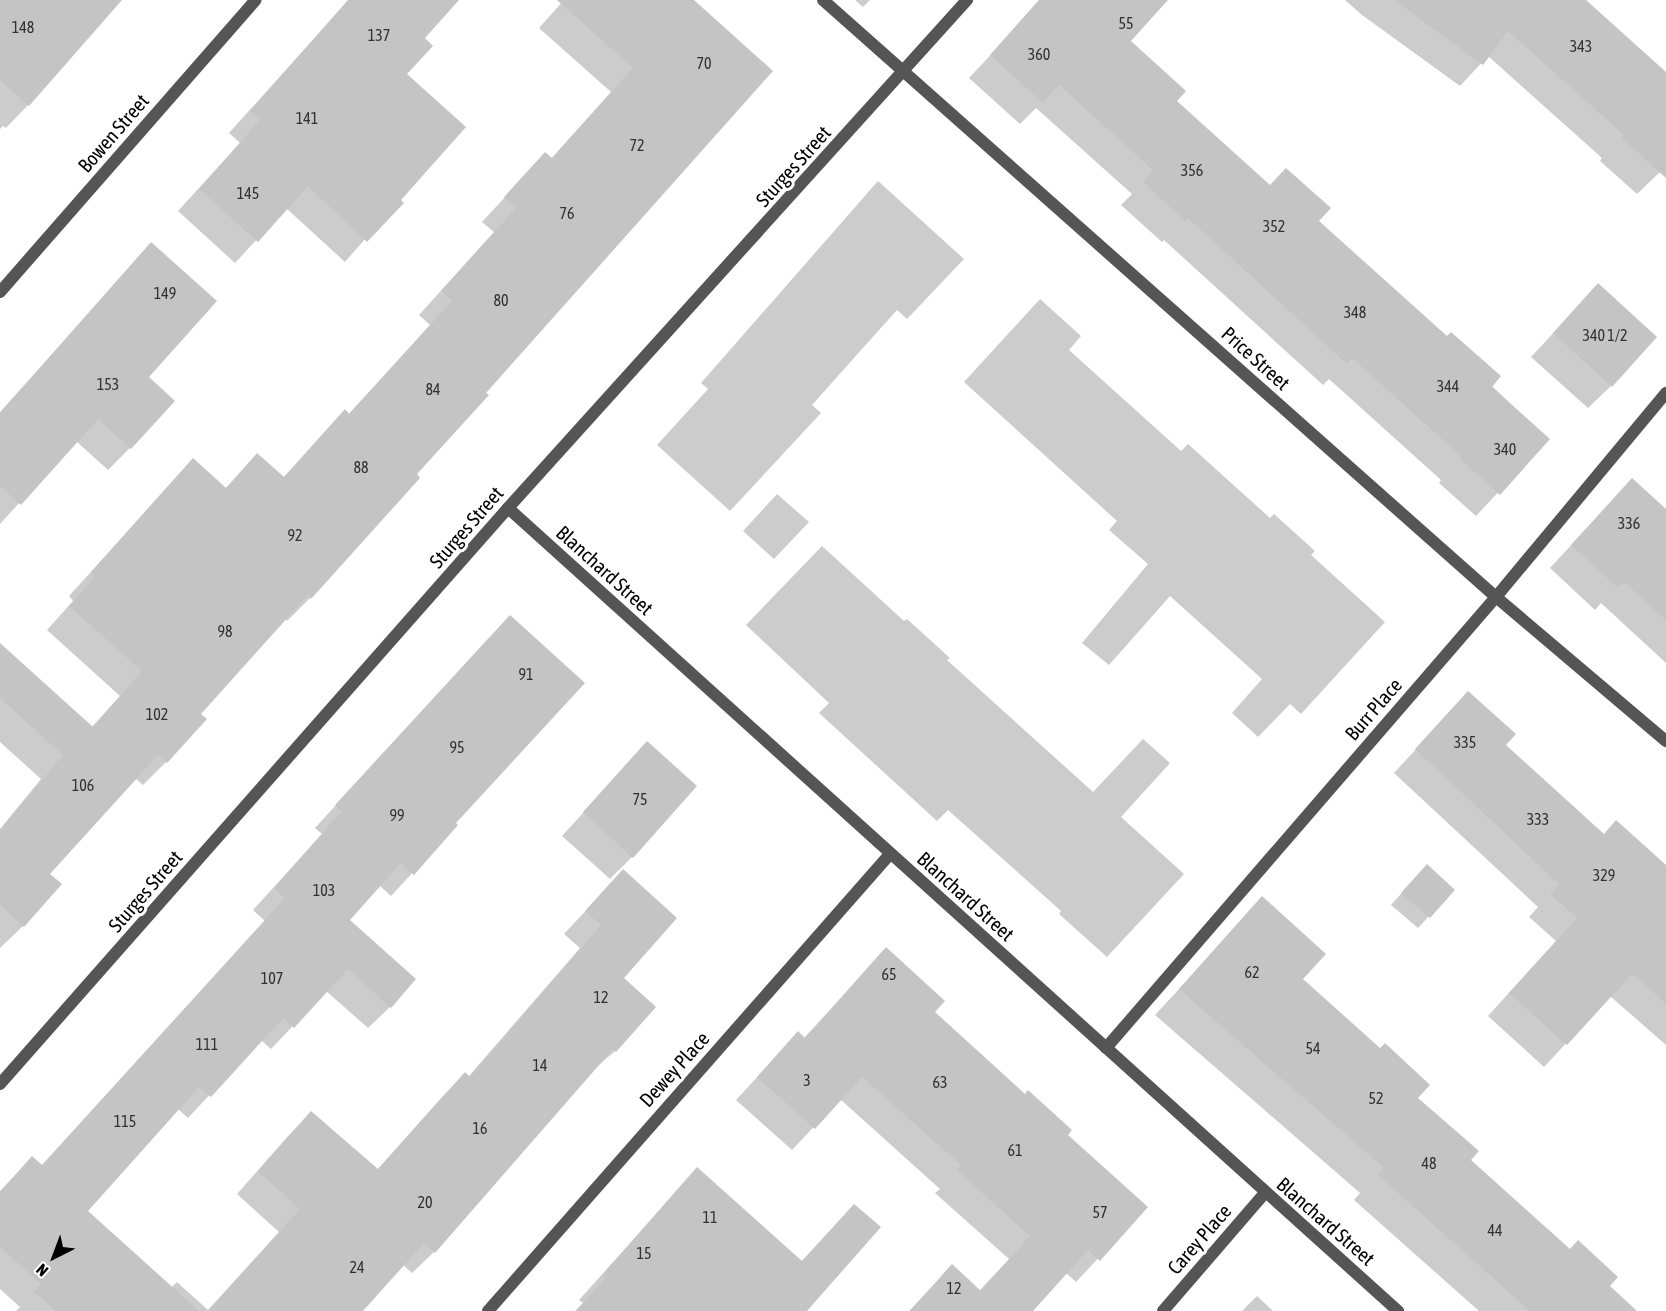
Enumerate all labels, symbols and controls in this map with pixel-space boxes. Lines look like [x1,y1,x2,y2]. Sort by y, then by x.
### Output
house number: 55 [1118,13,1134,33]
house number: 148 [12,17,34,37]
house number: 137 [368,25,390,45]
house number: 343 [1570,36,1592,56]
house number: 360 [1028,44,1050,64]
house number: 70 [696,53,712,73]
street label: Bowen Street [73,89,153,177]
house number: 141 [296,108,318,128]
street label: Sturges Street [751,121,835,211]
house number: 72 [629,135,645,155]
house number: 356 [1181,160,1203,180]
house number: 145 [237,183,259,203]
house number: 76 [559,203,575,223]
house number: 352 [1263,216,1285,236]
house number: 149 [154,283,176,303]
house number: 80 [493,290,509,310]
house number: 348 [1344,302,1366,322]
street label: Price Street [1217,321,1295,395]
house number: 340 1/2 [1582,325,1628,345]
house number: 153 [97,374,119,394]
house number: 344 [1437,376,1459,396]
house number: 84 [425,379,441,399]
house number: 340 [1494,439,1516,459]
house number: 88 [353,457,369,477]
street label: Sturges Street [424,481,508,573]
house number: 336 [1618,513,1640,533]
street label: Blanchard Street [552,520,658,620]
house number: 92 [287,525,303,545]
house number: 98 [217,621,233,641]
house number: 91 [518,664,534,684]
street label: Burr Place [1339,673,1407,745]
house number: 102 [146,704,168,724]
house number: 335 [1454,732,1476,752]
house number: 95 [449,737,465,757]
house number: 106 [72,775,94,795]
house number: 75 [632,789,648,809]
house number: 99 [389,805,405,825]
house number: 333 [1527,809,1549,829]
street label: Sturges Street [103,845,187,937]
street label: Blanchard Street [913,846,1019,946]
house number: 329 [1593,865,1615,885]
house number: 103 [313,880,335,900]
house number: 62 [1244,962,1260,982]
house number: 65 [881,964,897,984]
house number: 107 [261,968,283,988]
house number: 12 [593,987,609,1007]
street label: Dewey Place [634,1027,714,1111]
house number: 111 [196,1034,218,1054]
house number: 54 [1305,1038,1321,1058]
house number: 14 [532,1055,548,1075]
house number: 3 [803,1070,811,1090]
house number: 63 [932,1072,948,1092]
house number: 52 [1368,1088,1384,1108]
house number: 115 [114,1111,136,1131]
house number: 16 [472,1118,488,1138]
house number: 61 [1007,1140,1023,1160]
house number: 48 [1421,1153,1437,1173]
street label: Blanchard Street [1272,1172,1380,1270]
house number: 20 [417,1192,433,1212]
street label: Carey Place [1162,1199,1236,1279]
house number: 57 [1092,1202,1108,1222]
house number: 11 [702,1207,718,1227]
house number: 44 [1487,1220,1503,1240]
north arrow [24,1227,84,1287]
house number: 15 [636,1243,652,1263]
house number: 24 [349,1257,365,1277]
text: N [32,1261,51,1280]
house number: 12 [946,1278,962,1298]

